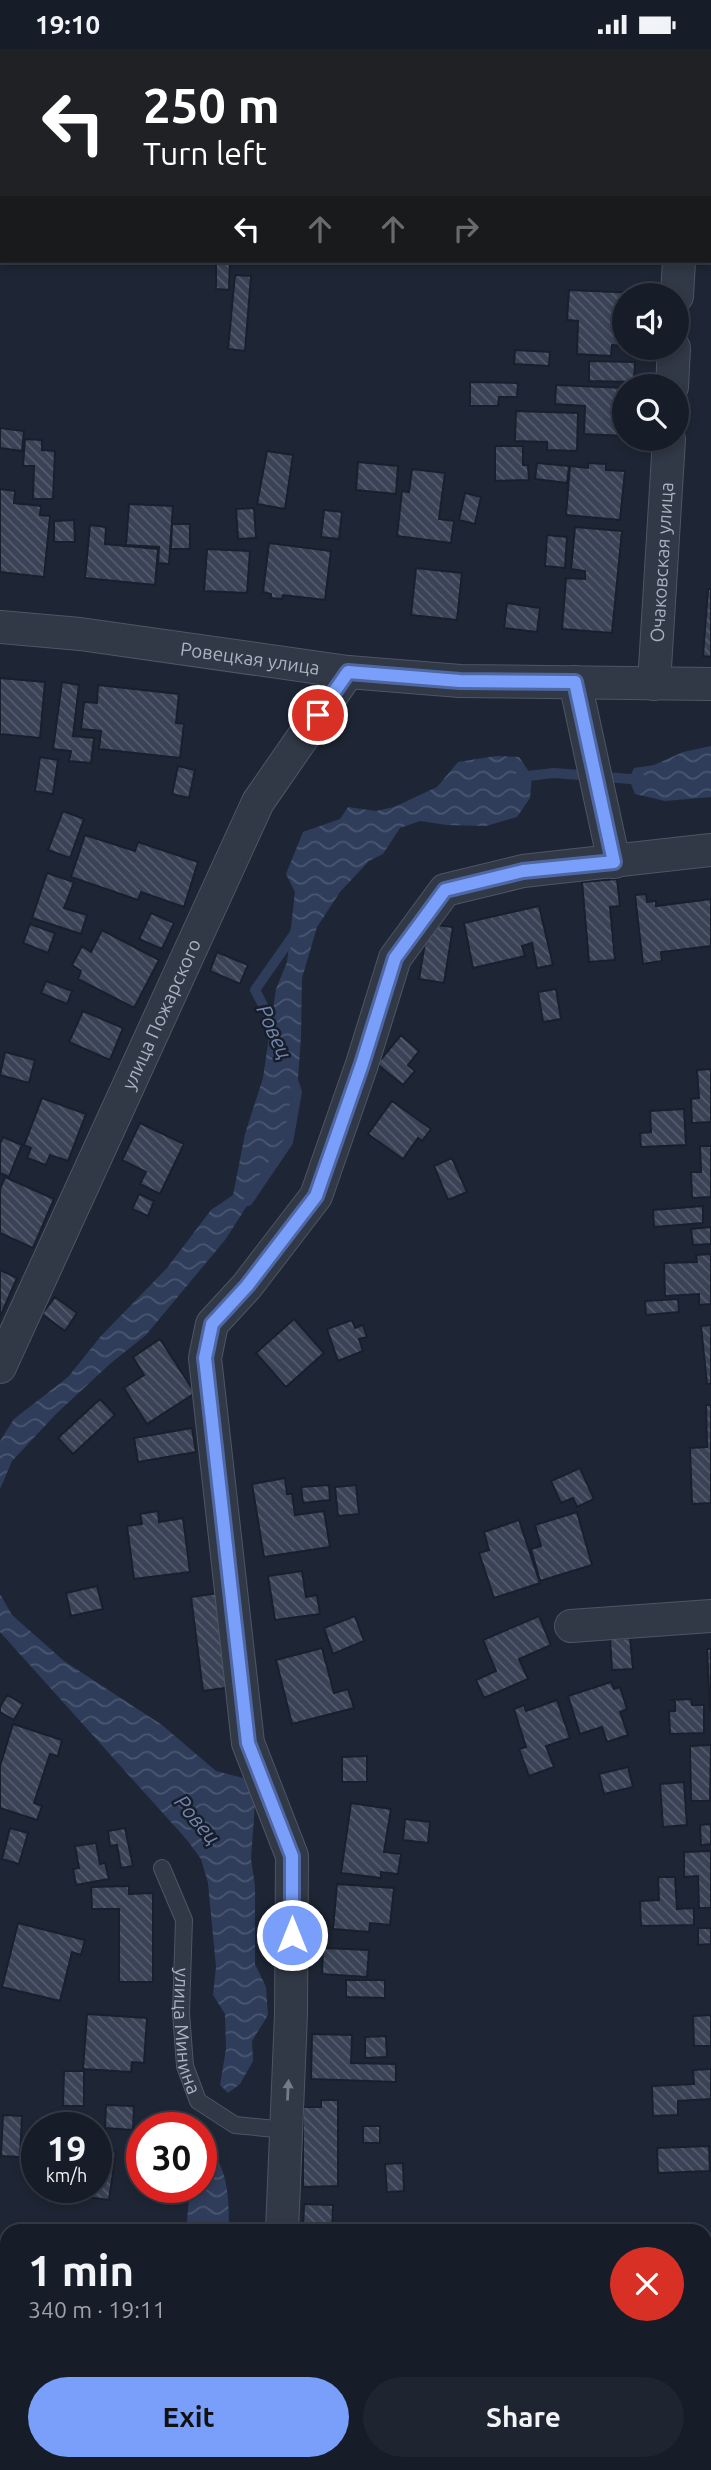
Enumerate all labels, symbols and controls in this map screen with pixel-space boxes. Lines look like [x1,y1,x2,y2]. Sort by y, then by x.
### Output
text: 19:10 [35,10,100,39]
icon: left [28,77,119,168]
text: 250 m [143,77,280,132]
text: Turn left [143,135,267,171]
icon: left [228,210,266,248]
icon: ahead [301,210,339,248]
icon: ahead [374,210,412,248]
icon: right [447,210,485,248]
map controls [612,283,689,451]
button: sound [612,283,689,360]
button: search [612,374,689,451]
street label: Очаковская улица [646,481,677,643]
street label: Ровецкая улица [179,637,321,679]
pin [288,685,348,745]
icon: arrive [299,696,337,734]
street label: улица Пожарского [117,935,205,1093]
water label: Ровец [252,1001,298,1063]
water label: Ровец [170,1790,225,1849]
position arrow [255,1898,329,1972]
street label: улица Минина [170,1967,205,2097]
one-way arrow [282,2078,293,2100]
speed limit sign: 30 [126,2112,217,2203]
text: 19 [47,2128,86,2168]
text: km/h [46,2165,87,2185]
text: 1 min [28,2247,134,2294]
button: close [610,2247,684,2321]
text: 340 m · 19:11 [28,2297,166,2322]
button: Exit [28,2377,349,2457]
button: Share [363,2377,684,2457]

